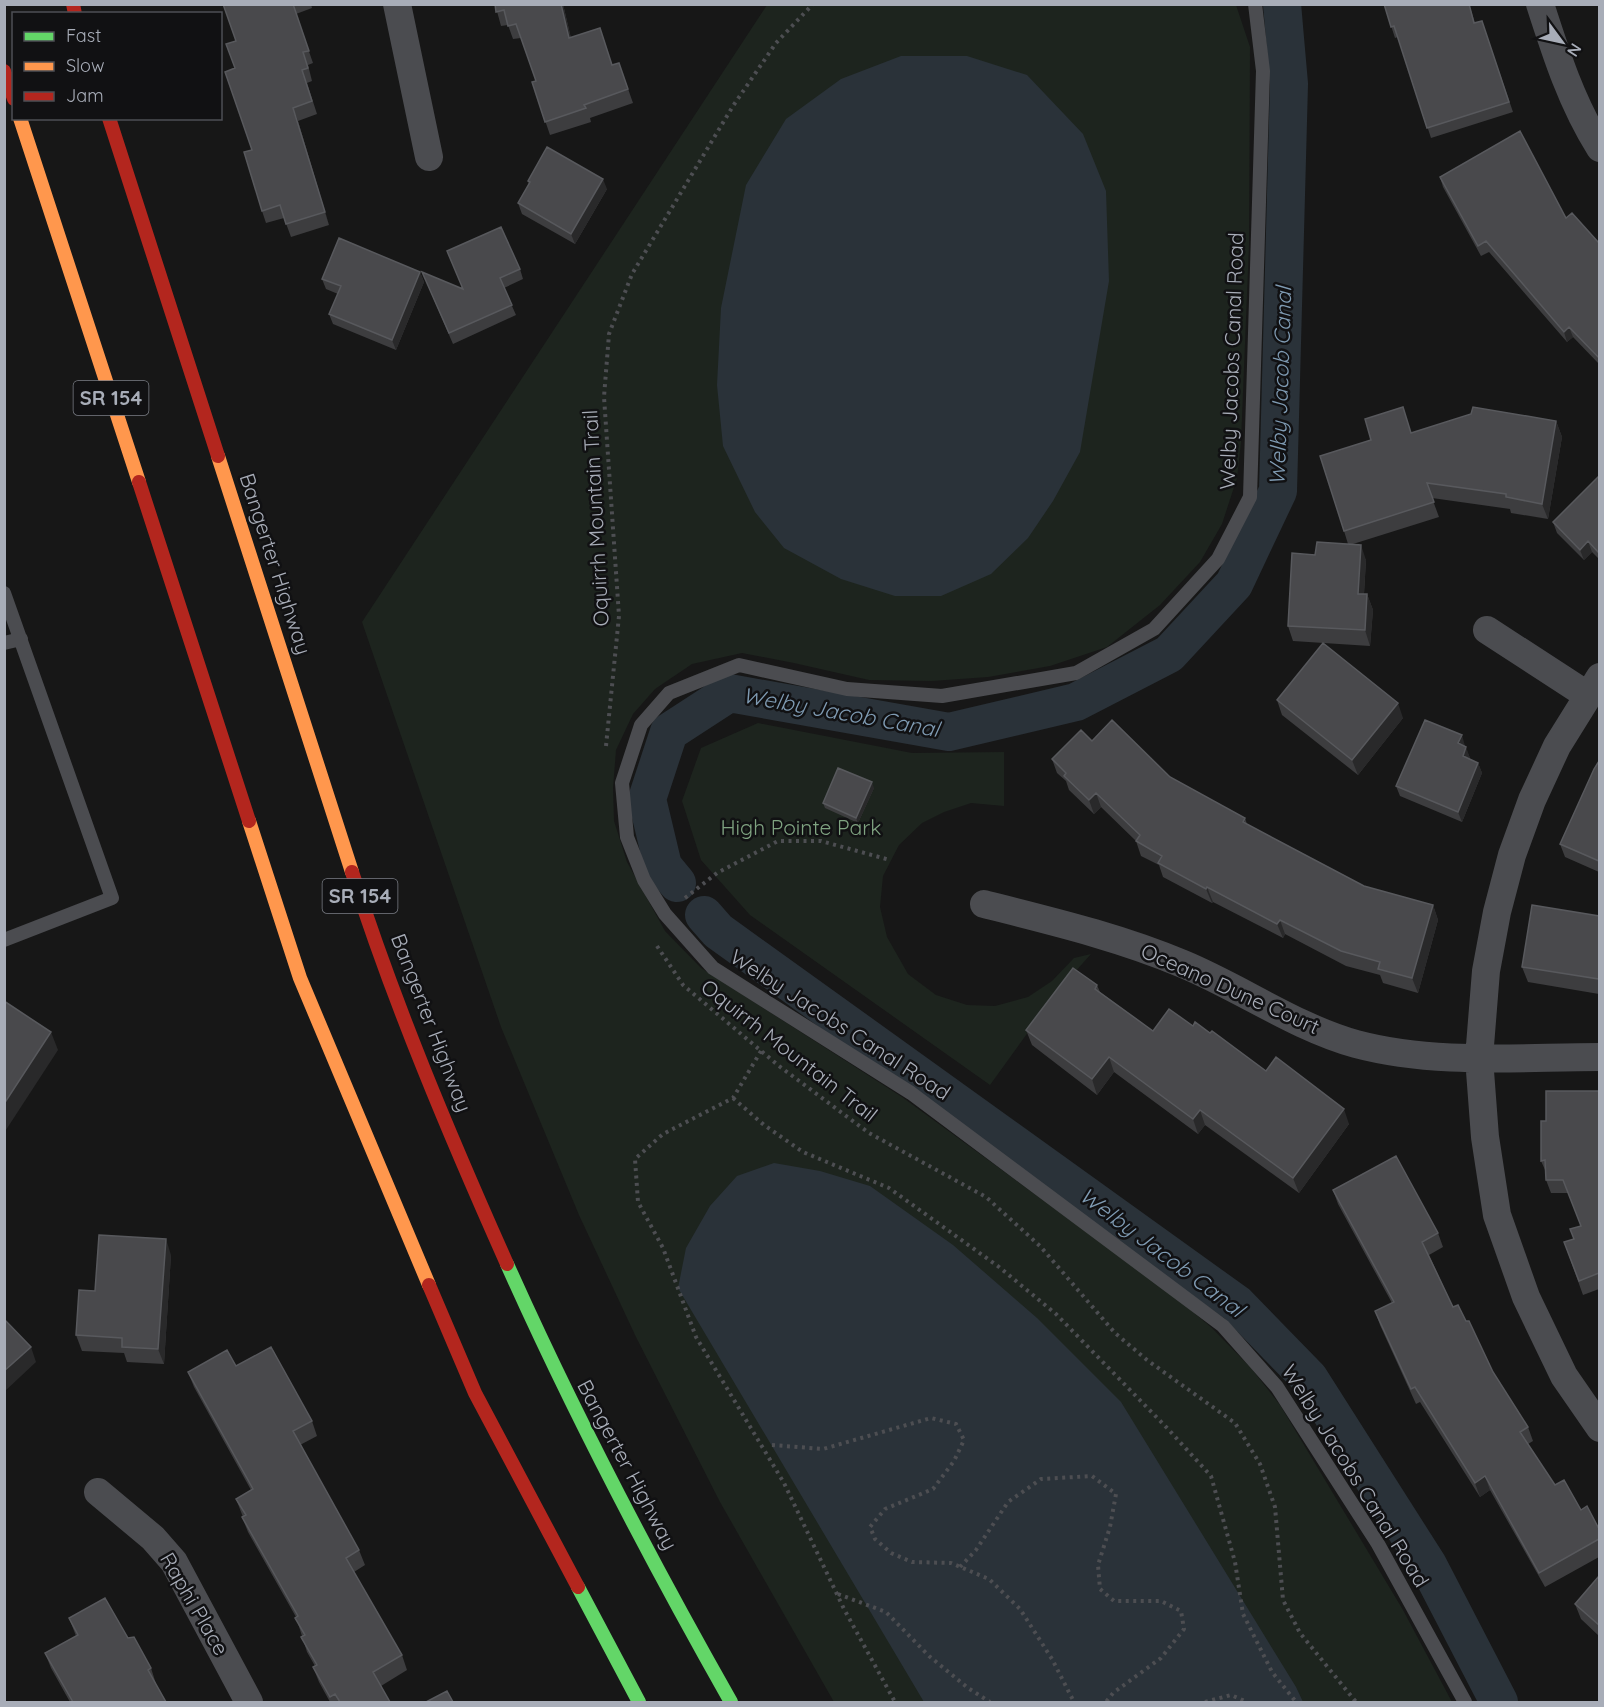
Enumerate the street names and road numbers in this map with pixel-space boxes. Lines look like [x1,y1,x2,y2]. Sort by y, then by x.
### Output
street label: Welby Jacobs Canal Road [1214,232,1248,490]
road number: SR 154 [74,381,148,415]
street label: Oquirrh Mountain Trail [576,409,614,627]
street label: Bangerter Highway [234,470,318,658]
road number: SR 154 [322,879,398,913]
street label: Bangerter Highway [386,930,478,1116]
street label: Oceano Dune Court [1137,937,1324,1039]
street label: Welby Jacobs Canal Road [725,943,956,1105]
street label: Oquirrh Mountain Trail [696,973,883,1127]
street label: Welby Jacobs Canal Road [1277,1359,1435,1592]
street label: Bangerter Highway [572,1375,684,1554]
street label: Raphi Place [155,1547,235,1660]

